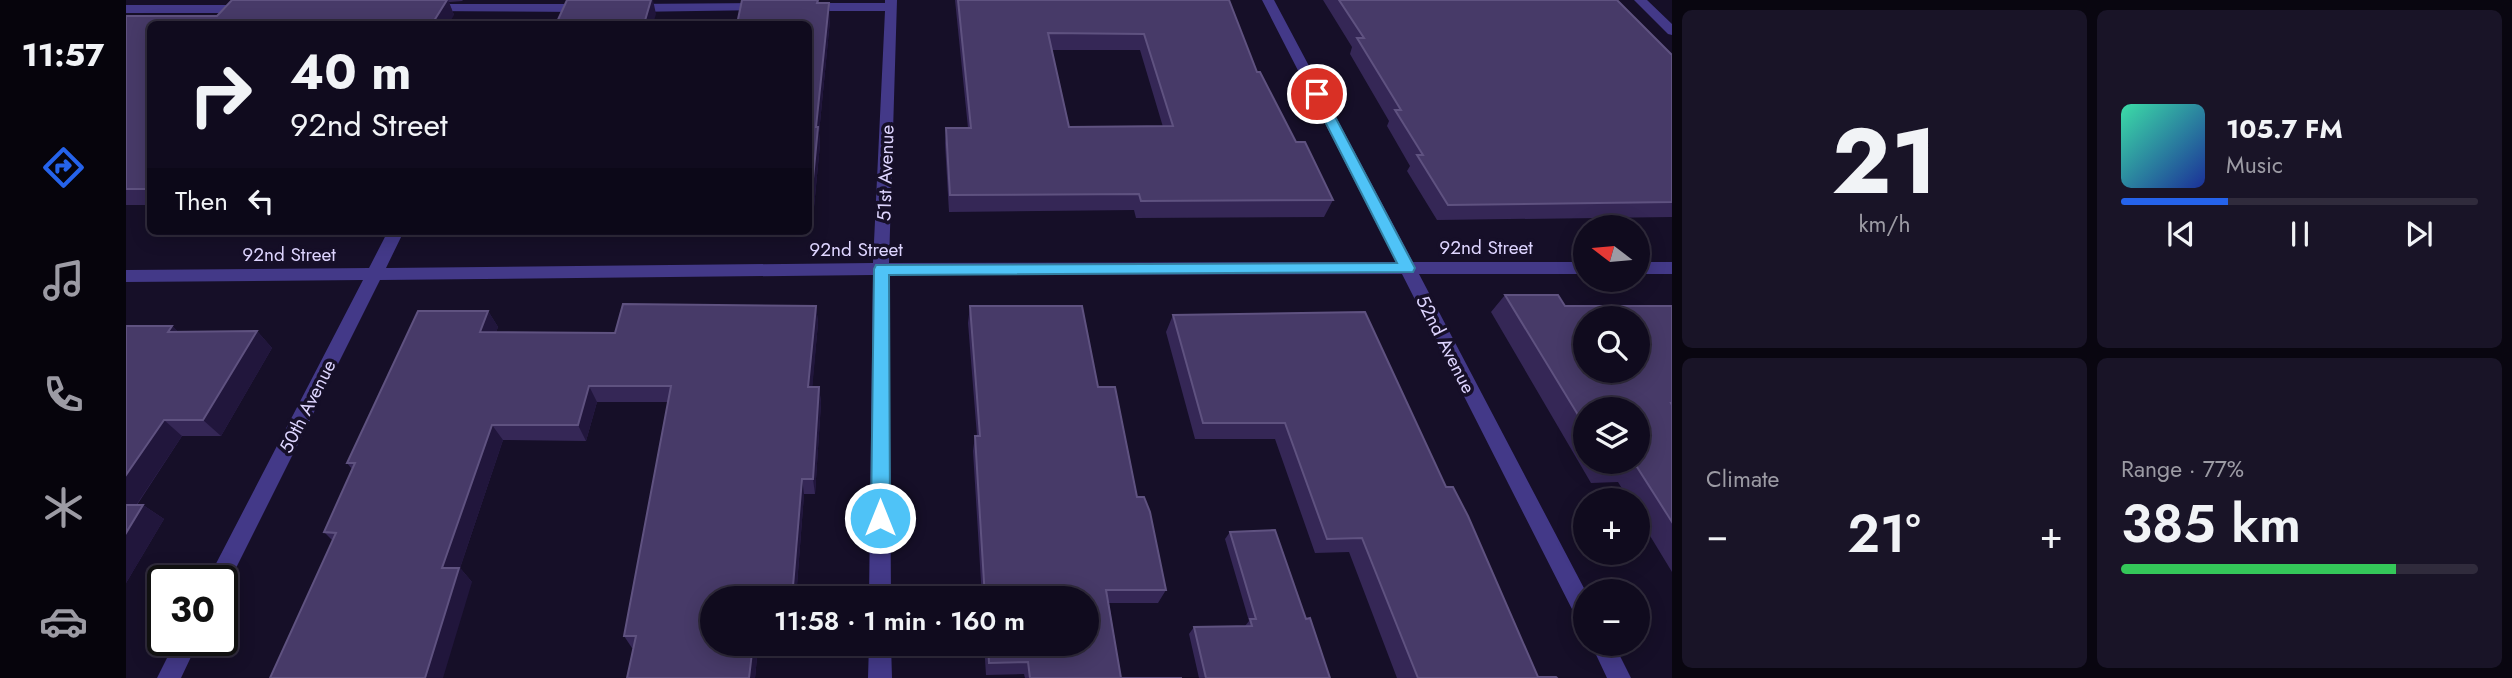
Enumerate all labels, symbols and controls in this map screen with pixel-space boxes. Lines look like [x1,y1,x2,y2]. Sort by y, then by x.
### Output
text: 11:57 [22,32,104,78]
text: 40 m [290,37,412,107]
icon: right [175,49,266,140]
pin [1287,64,1347,124]
icon: arrive [1298,75,1336,113]
text: 21 [1831,96,1938,227]
text: 92nd Street [290,102,448,148]
text: 105.7 FM [2226,110,2343,148]
street label: 51st Avenue [870,124,901,222]
icon: directions [39,143,88,192]
text: Music [2226,148,2283,182]
text: Then [175,182,228,220]
icon: left [242,182,280,220]
text: km/h [1859,207,1910,241]
north arrow [1573,215,1650,292]
map controls [1573,215,1650,656]
icon: previous [2162,215,2200,253]
icon: pause [2281,215,2319,253]
icon: next [2400,215,2438,253]
street label: 92nd Street [1439,234,1533,261]
street label: 92nd Street [809,236,903,263]
street label: 92nd Street [242,241,336,268]
icon: music [39,256,88,305]
street label: 52nd Avenue [1409,290,1482,398]
button: search [1573,306,1650,383]
street label: 50th Avenue [272,355,343,458]
icon: phone [39,370,88,419]
button: layers [1573,397,1650,474]
text: Range · 77% [2121,452,2244,486]
text: Climate [1706,462,1779,496]
position arrow [843,481,917,555]
icon: climate [39,483,88,532]
text: 385 km [2121,486,2301,562]
button: + [1573,488,1650,565]
text: 21° [1847,496,1921,572]
text: − [1706,507,1728,562]
text: + [2040,507,2063,562]
speed limit sign: 30 [147,565,238,656]
button: − [1573,579,1650,656]
icon: car [39,597,88,646]
text: 11:58 · 1 min · 160 m [774,602,1025,640]

